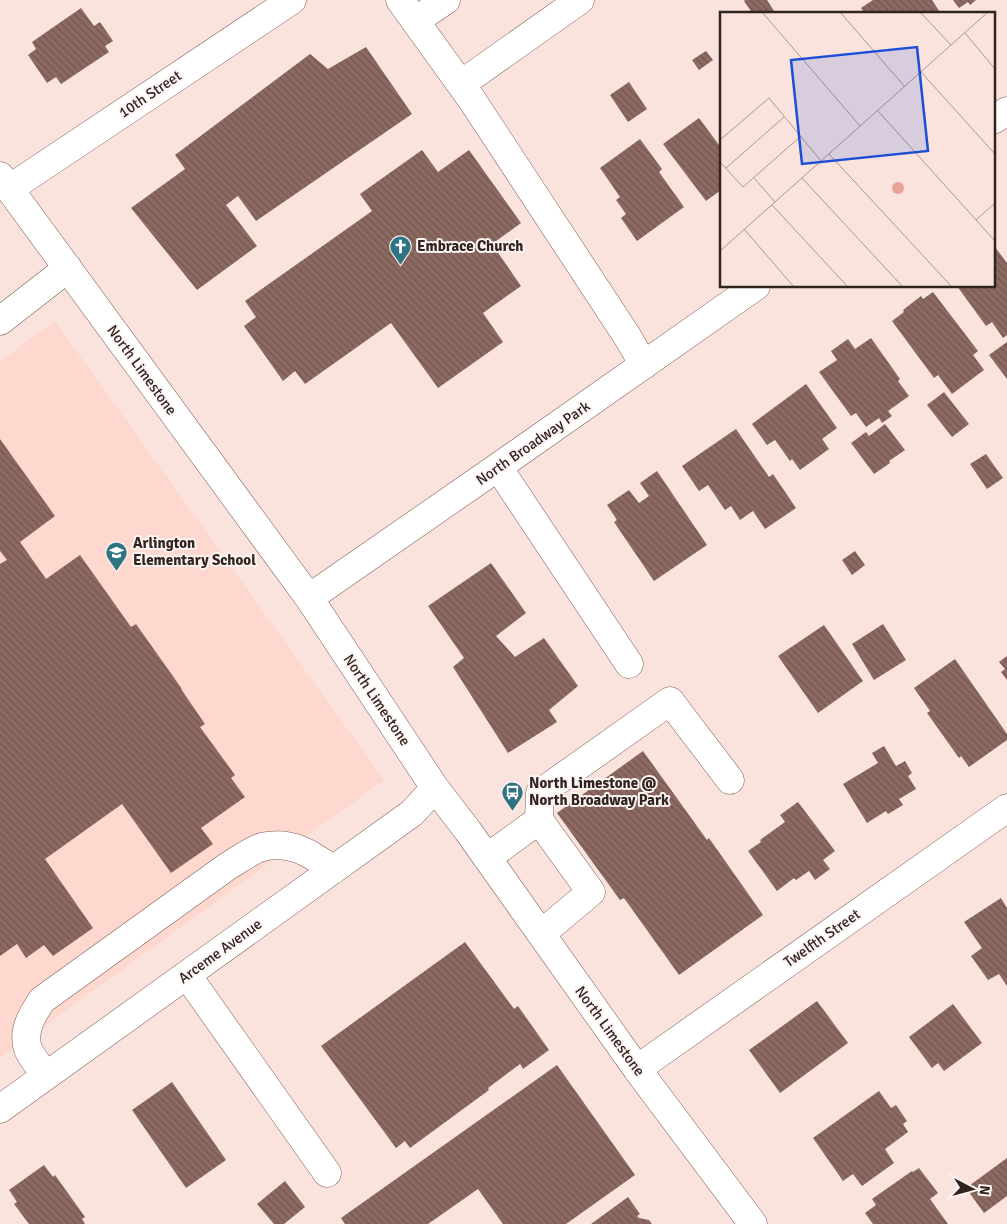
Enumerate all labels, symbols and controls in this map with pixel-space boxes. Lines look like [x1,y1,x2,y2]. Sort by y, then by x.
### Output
inset map [720,12,994,288]
street label: 10th Street [115,66,185,122]
church icon: Embrace Church [389,234,413,265]
place label: Embrace Church [417,237,523,255]
street label: North Limestone [103,322,181,418]
street label: North Broadway Park [472,397,594,489]
place label: Arlington Elementary School [133,534,256,569]
school or university icon: Arlington Elementary School [105,540,129,571]
street label: North Limestone [340,651,414,749]
place label: North Limestone @ North Broadway Park [529,774,669,809]
bus stop icon: North Limestone @ North Broadway Park [501,780,525,811]
street label: Twelfth Street [780,905,864,971]
street label: Arceme Avenue [175,915,265,987]
street label: North Limestone [571,983,649,1079]
north arrow [947,1164,997,1214]
text: N [975,1185,993,1196]

